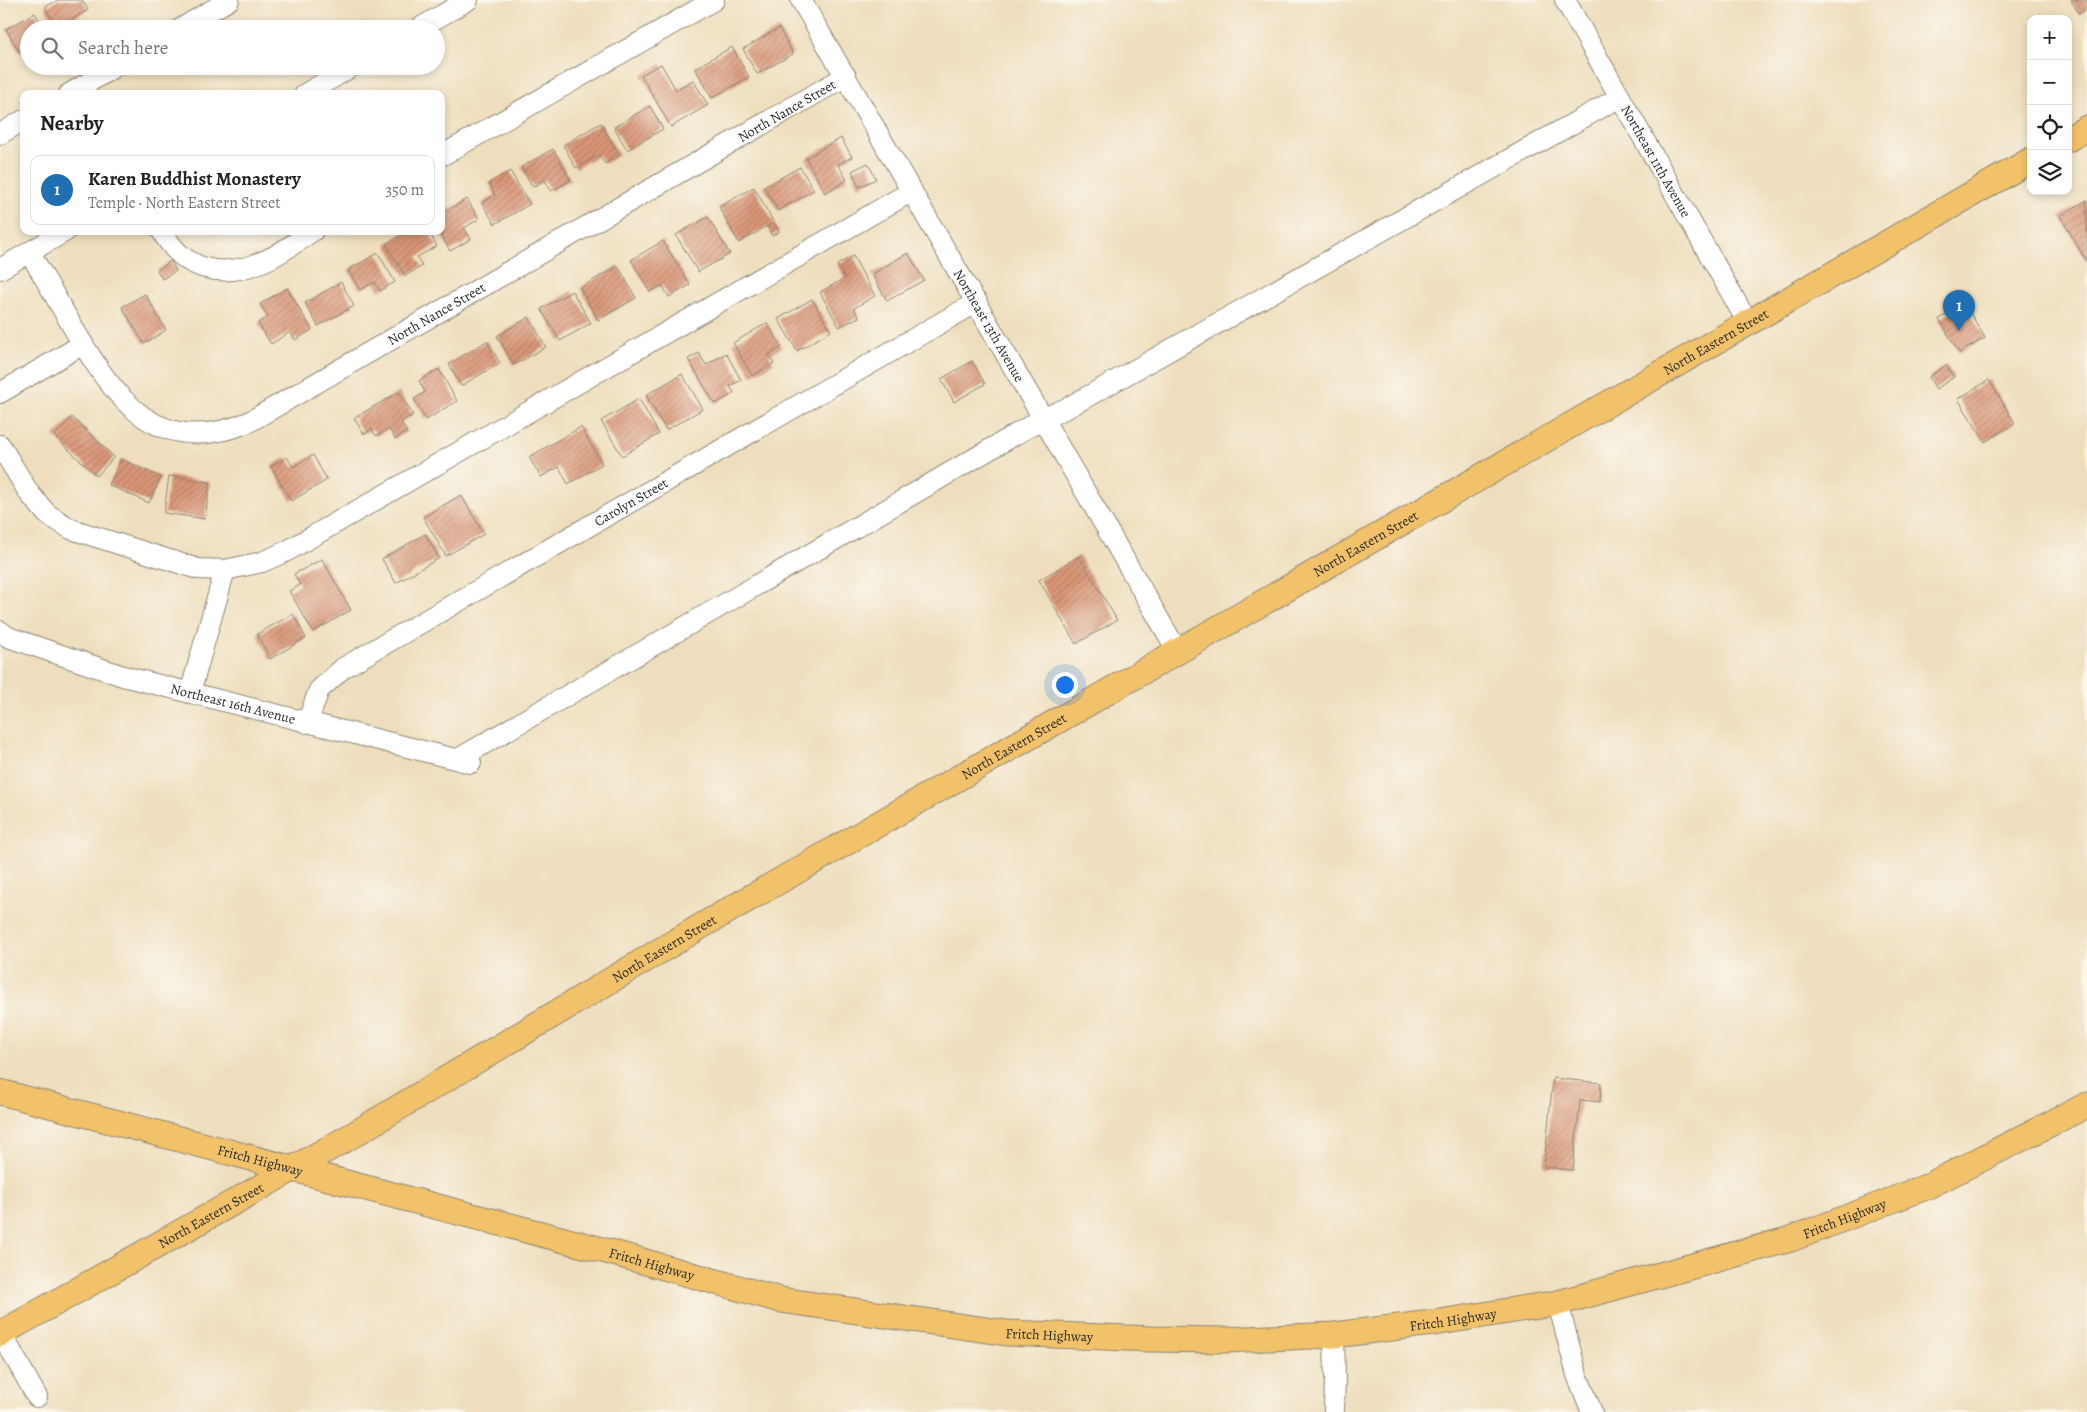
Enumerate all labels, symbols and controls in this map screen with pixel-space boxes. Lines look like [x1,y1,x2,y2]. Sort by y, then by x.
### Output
map controls [2027,15,2072,195]
button: + [2027,15,2072,60]
search box [20,20,445,75]
icon: search [38,34,66,62]
text: Search here [78,35,168,61]
button: − [2027,60,2072,105]
street label: North Nance Street [734,74,839,146]
street label: Northeast 11th Avenue [1617,101,1696,221]
button: locate [2027,105,2072,150]
text: Nearby [40,109,103,137]
button: layers [2027,150,2072,195]
text: Karen Buddhist Monastery [88,166,301,192]
text: 1 [54,179,60,201]
text: 350 m [385,179,424,201]
text: Temple · North Eastern Street [88,192,280,214]
street label: Northeast 13th Avenue [949,266,1029,385]
street label: North Nance Street [384,277,489,349]
pin: 1 [1943,290,1975,331]
street label: North Eastern Street [1660,304,1772,379]
street label: Carolyn Street [591,473,671,531]
street label: North Eastern Street [1309,505,1422,581]
your location [1052,672,1078,698]
street label: Northeast 16th Avenue [169,679,298,728]
street label: North Eastern Street [958,708,1070,784]
street label: North Eastern Street [608,910,720,987]
street label: Fritch Highway [215,1140,306,1181]
street label: North Eastern Street [155,1178,267,1252]
street label: Fritch Highway [1800,1194,1889,1243]
street label: Fritch Highway [607,1243,697,1285]
street label: Fritch Highway [1408,1303,1499,1335]
street label: Fritch Highway [1005,1323,1094,1346]

